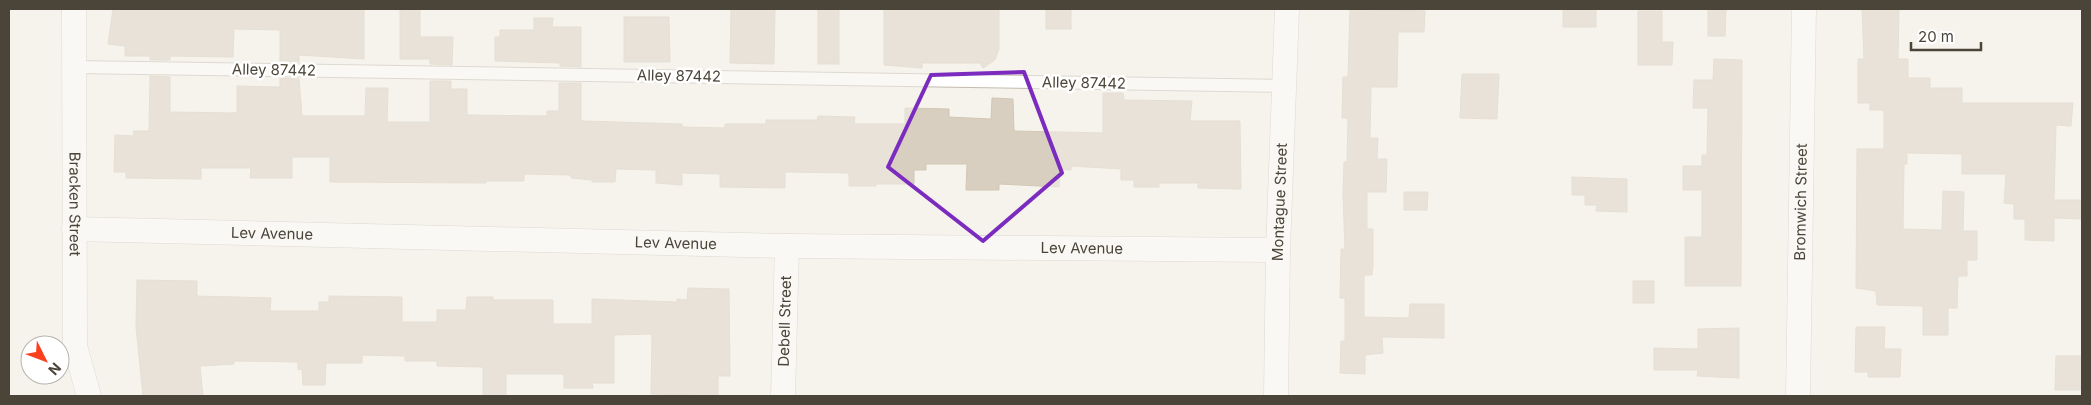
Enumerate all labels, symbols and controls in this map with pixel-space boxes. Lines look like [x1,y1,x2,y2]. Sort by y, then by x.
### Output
scale bar [1911,20,1981,52]
text: 20 m [1918,27,1954,46]
street label: Alley 87442 [232,59,316,80]
street label: Alley 87442 [637,65,721,86]
street label: Alley 87442 [1042,72,1126,93]
street label: Montague Street [1268,142,1291,261]
street label: Bromwich Street [1790,143,1811,261]
street label: Bracken Street [65,152,85,256]
street label: Lev Avenue [231,223,313,244]
street label: Lev Avenue [634,232,717,253]
street label: Lev Avenue [1041,238,1123,258]
street label: Debell Street [774,275,795,367]
north arrow [20,335,70,385]
text: N [45,359,65,379]

